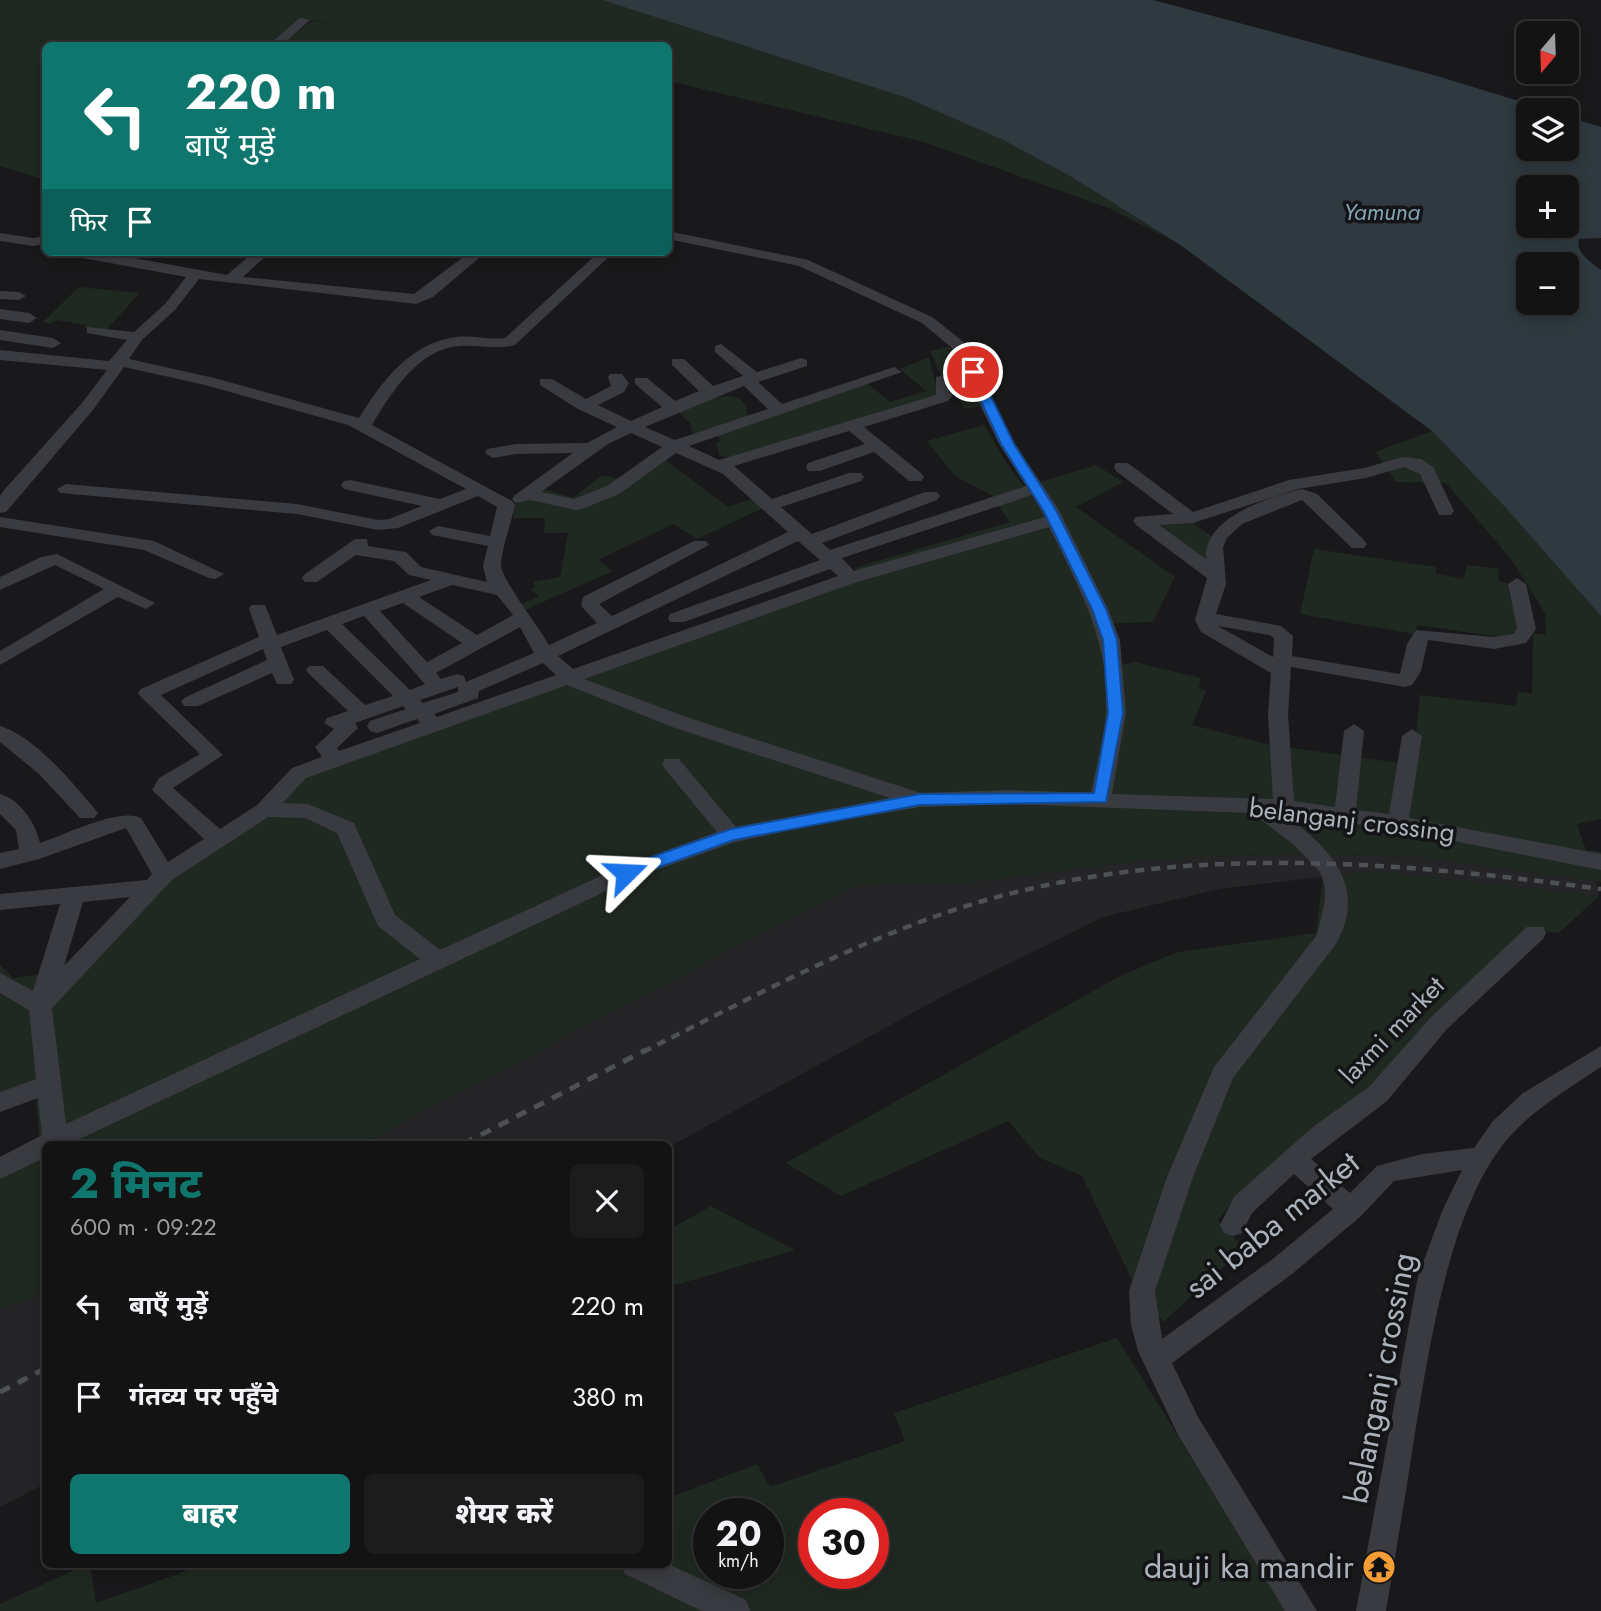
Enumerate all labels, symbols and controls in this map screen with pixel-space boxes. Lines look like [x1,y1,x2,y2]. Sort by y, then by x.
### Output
north arrow [1516,21,1578,84]
map controls [1516,21,1579,315]
text: 220 m [185,57,337,127]
icon: left [70,70,161,161]
button: layers [1516,98,1579,161]
text: बाएँ मुड़ें [185,122,275,168]
button: + [1516,175,1579,238]
water label: Yamuna [1344,195,1421,229]
text: फिर [70,203,107,241]
icon: arrive [121,203,159,241]
button: − [1516,252,1579,315]
pin [943,342,1003,402]
icon: arrive [954,353,992,391]
street label: belanganj crossing [1247,789,1457,851]
position arrow [589,836,663,910]
street label: laxmi market [1331,967,1454,1092]
street label: sai baba market [1175,1140,1369,1310]
text: 2 मिनट [70,1153,202,1214]
button: close [570,1164,644,1238]
text: 600 m · 09:22 [70,1210,217,1244]
street label: belanganj crossing [1333,1249,1427,1507]
text: बाएँ मुड़ें [129,1286,208,1324]
icon: left [70,1287,108,1325]
text: 220 m [571,1287,644,1325]
text: गंतव्य पर पहुँचे [129,1377,278,1415]
icon: arrive [70,1378,108,1416]
text: 380 m [572,1378,644,1416]
button: बाहर [70,1474,350,1554]
button: शेयर करें [364,1474,644,1554]
speed limit sign: 30 [798,1498,889,1589]
text: 20 [715,1509,762,1559]
place label: dauji ka mandir [1144,1544,1354,1590]
text: km/h [718,1548,759,1574]
temple icon: dauji ka mandir [1360,1548,1398,1586]

